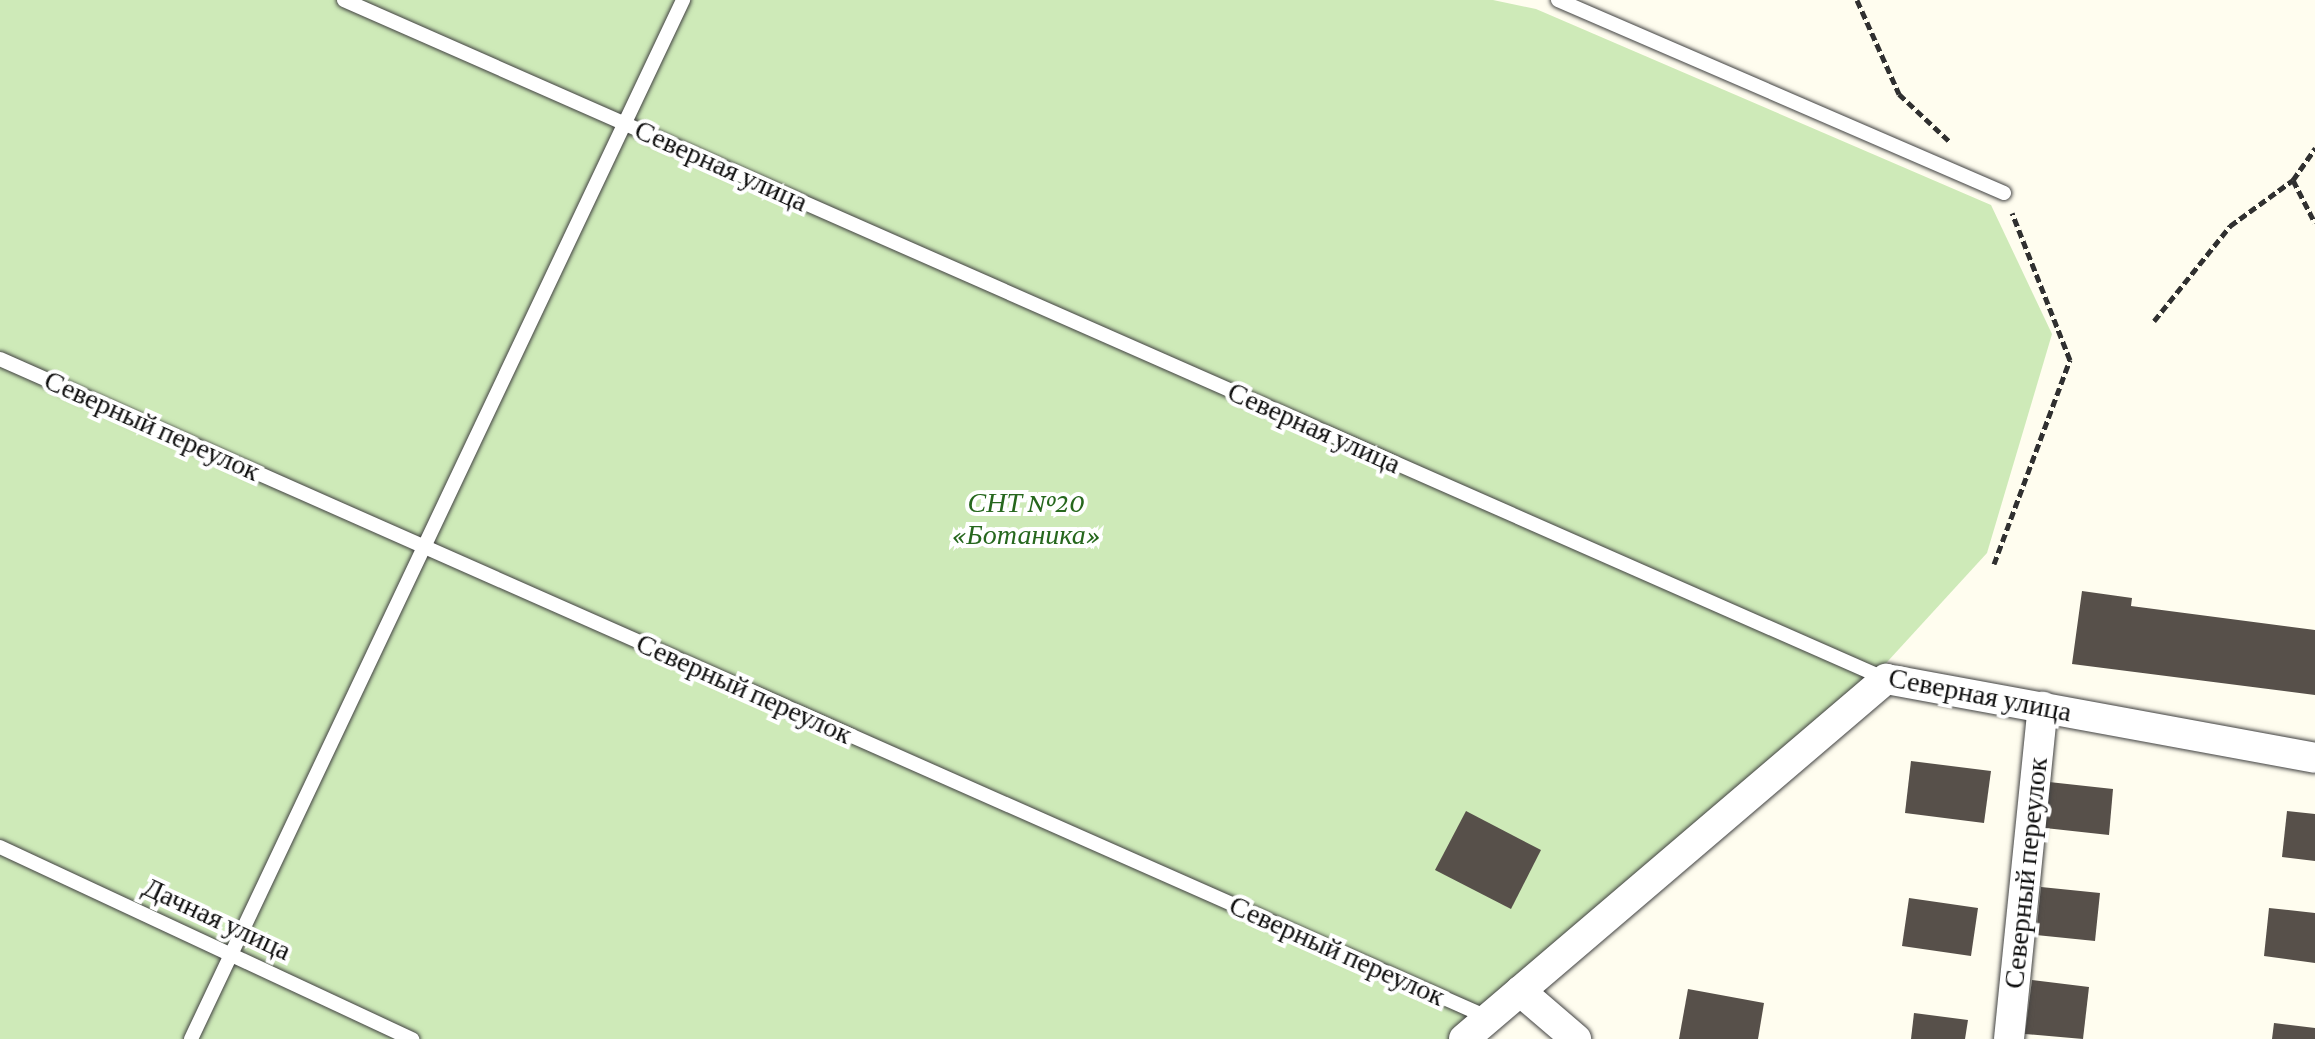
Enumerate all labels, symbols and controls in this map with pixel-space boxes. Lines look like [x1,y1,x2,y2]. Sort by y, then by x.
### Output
street label: Северная улица [629,113,813,219]
street label: Северный переулок [39,363,265,489]
street label: Северная улица [1222,375,1406,481]
park label: СНТ №20 «Ботаника» [951,486,1101,552]
street label: Северный переулок [631,626,857,752]
street label: Северная улица [1886,661,2074,729]
street label: Северный переулок [1997,756,2055,990]
street label: Дачная улица [138,870,296,968]
street label: Северный переулок [1224,888,1450,1014]

